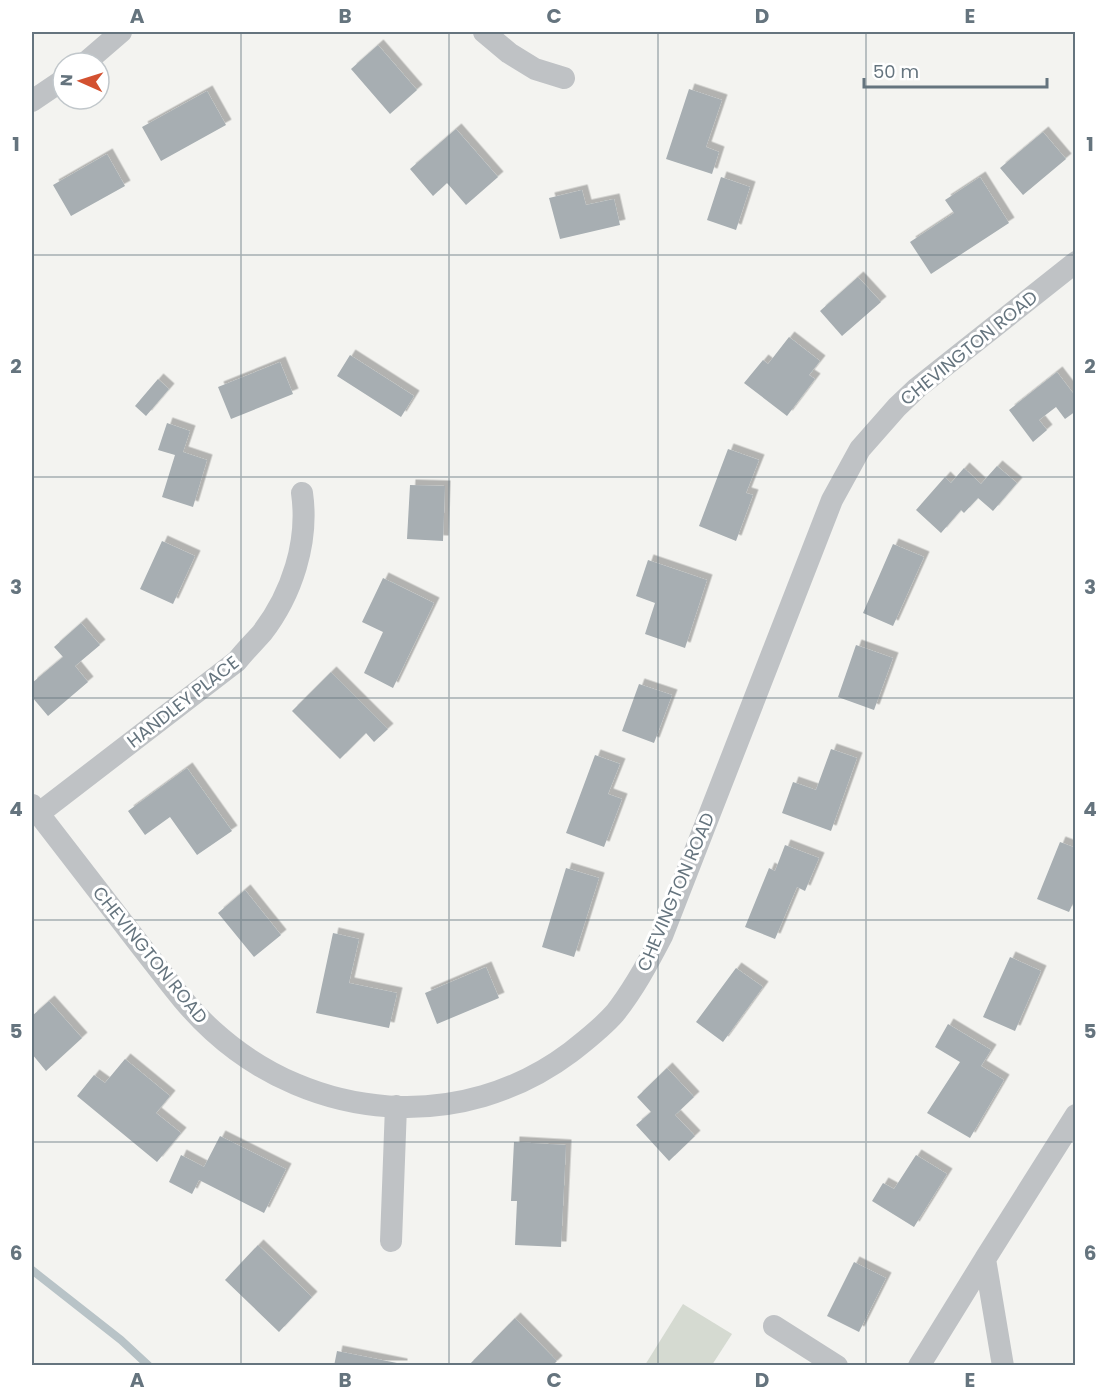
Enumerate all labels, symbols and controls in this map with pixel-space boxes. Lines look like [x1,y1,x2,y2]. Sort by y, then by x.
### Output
text: A [130,2,145,30]
text: B [338,2,352,30]
text: C [546,2,562,30]
text: D [755,2,769,30]
text: E [965,2,975,30]
north arrow [51,51,111,111]
scale bar [864,51,1047,89]
text: 50 m [873,59,919,84]
text: N [55,74,78,87]
text: 1 [12,130,20,158]
text: 1 [1086,130,1094,158]
street label: CHEVINGTON ROAD [895,284,1043,411]
text: 2 [10,352,22,380]
text: 2 [1084,352,1096,380]
text: 3 [10,573,22,601]
text: 3 [1084,573,1096,601]
street label: HANDLEY PLACE [122,650,244,753]
text: 4 [9,795,23,823]
text: 4 [1083,795,1097,823]
street label: CHEVINGTON ROAD [631,809,720,975]
street label: CHEVINGTON ROAD [87,881,214,1029]
text: 5 [10,1017,23,1045]
text: 5 [1084,1017,1097,1045]
text: 6 [10,1239,22,1267]
text: 6 [1084,1239,1096,1267]
text: A [130,1366,145,1394]
text: B [338,1366,352,1394]
text: C [546,1366,562,1394]
text: D [755,1366,769,1394]
text: E [965,1366,975,1394]

